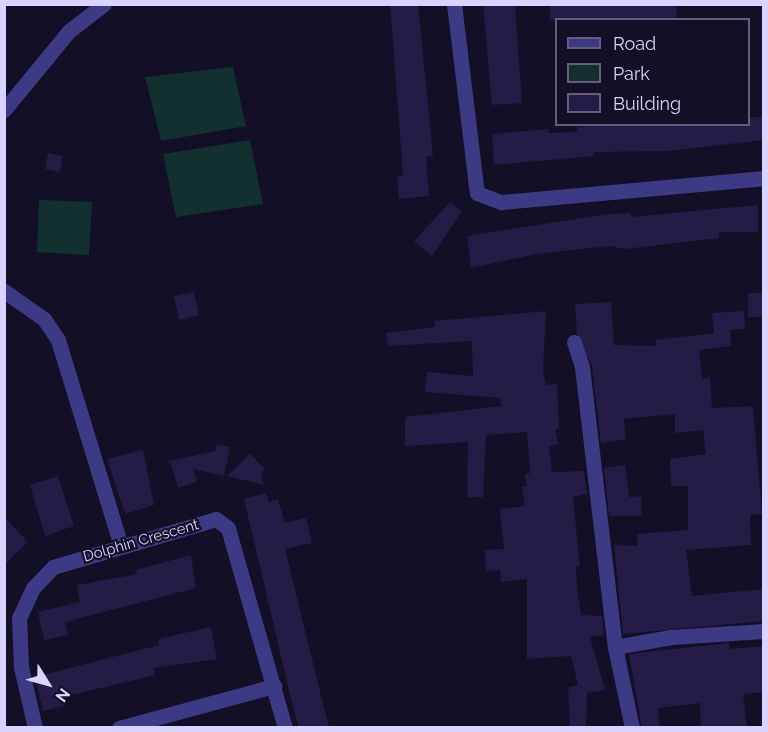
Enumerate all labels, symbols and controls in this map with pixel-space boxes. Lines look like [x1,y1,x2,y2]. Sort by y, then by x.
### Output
legend [555,18,750,126]
text: Road [613,33,656,54]
text: Park [613,63,650,84]
text: Building [613,93,681,114]
street label: Dolphin Crescent [81,516,201,566]
north arrow [18,654,78,714]
text: N [52,685,74,706]

